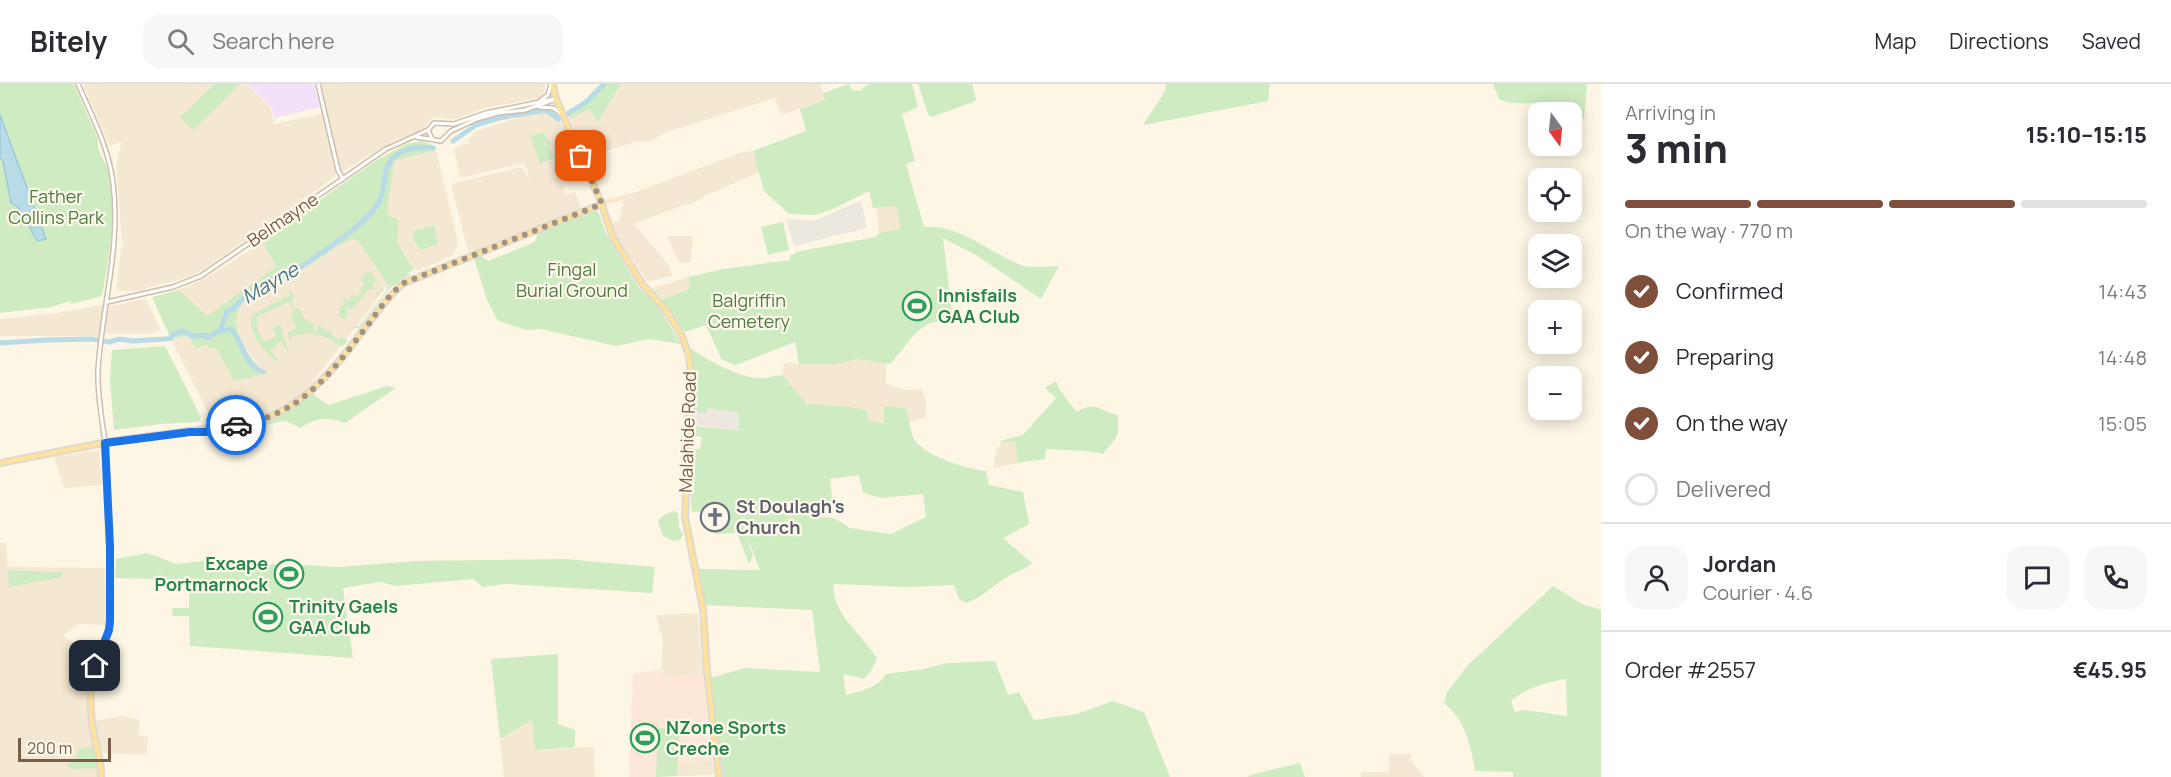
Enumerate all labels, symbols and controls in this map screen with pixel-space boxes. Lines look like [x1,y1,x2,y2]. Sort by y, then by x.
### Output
search box [143,14,563,68]
text: Bitely [30,22,107,60]
icon: search [164,25,197,58]
text: Search here [212,26,335,56]
text: Map [1875,27,1916,55]
text: Directions [1949,27,2049,55]
text: Saved [2082,27,2141,55]
text: Arriving in [1625,99,1716,126]
north arrow [1528,102,1582,156]
map controls [1528,102,1582,420]
text: 15:10–15:15 [2026,120,2147,150]
text: 3 min [1625,121,1728,175]
pin [555,130,606,181]
icon: bag [564,139,597,172]
button: locate [1528,168,1582,222]
park label: Father Collins Park [8,184,105,229]
street label: Belmayne [242,187,323,252]
text: On the way · 770 m [1625,217,1793,244]
button: layers [1528,234,1582,288]
water label: Mayne [236,255,304,310]
park label: Fingal Burial Ground [516,257,628,302]
icon: check [1625,275,1658,308]
text: Confirmed [1676,276,1784,306]
text: 14:43 [2099,278,2147,305]
place label: Innisfails GAA Club [938,283,1020,328]
park label: Balgriffin Cemetery [708,288,791,333]
sports icon: Innisfails GAA Club [901,290,933,322]
button: + [1528,300,1582,354]
icon: check [1625,341,1658,374]
text: Preparing [1676,342,1774,372]
text: 14:48 [2098,344,2147,371]
button: − [1528,366,1582,420]
street label: Malahide Road [673,371,701,493]
courier [206,395,266,455]
icon: check [1625,407,1658,440]
text: On the way [1676,408,1788,438]
icon: car [220,409,253,442]
text: 15:05 [2098,410,2147,437]
text: Delivered [1676,474,1771,504]
place label: St Doulagh's Church [736,494,845,539]
church icon: St Doulagh's Church [699,501,731,533]
button: person [1625,546,1688,609]
button: chat [2006,546,2069,609]
button: phone [2084,546,2147,609]
text: Jordan [1703,549,1776,579]
place label: Excape Portmarnock [155,551,269,596]
sports icon: Excape Portmarnock [273,558,305,590]
text: Courier · 4.6 [1703,579,1813,606]
place label: Trinity Gaels GAA Club [289,594,398,639]
sports icon: Trinity Gaels GAA Club [252,601,284,633]
pin [69,640,120,691]
icon: home [78,649,111,682]
text: Order #2557 [1625,655,1756,685]
text: €45.95 [2073,655,2147,685]
place label: NZone Sports Creche [666,715,787,760]
sports icon: NZone Sports Creche [629,722,661,754]
scale bar [18,735,111,762]
text: 200 m [27,737,72,759]

